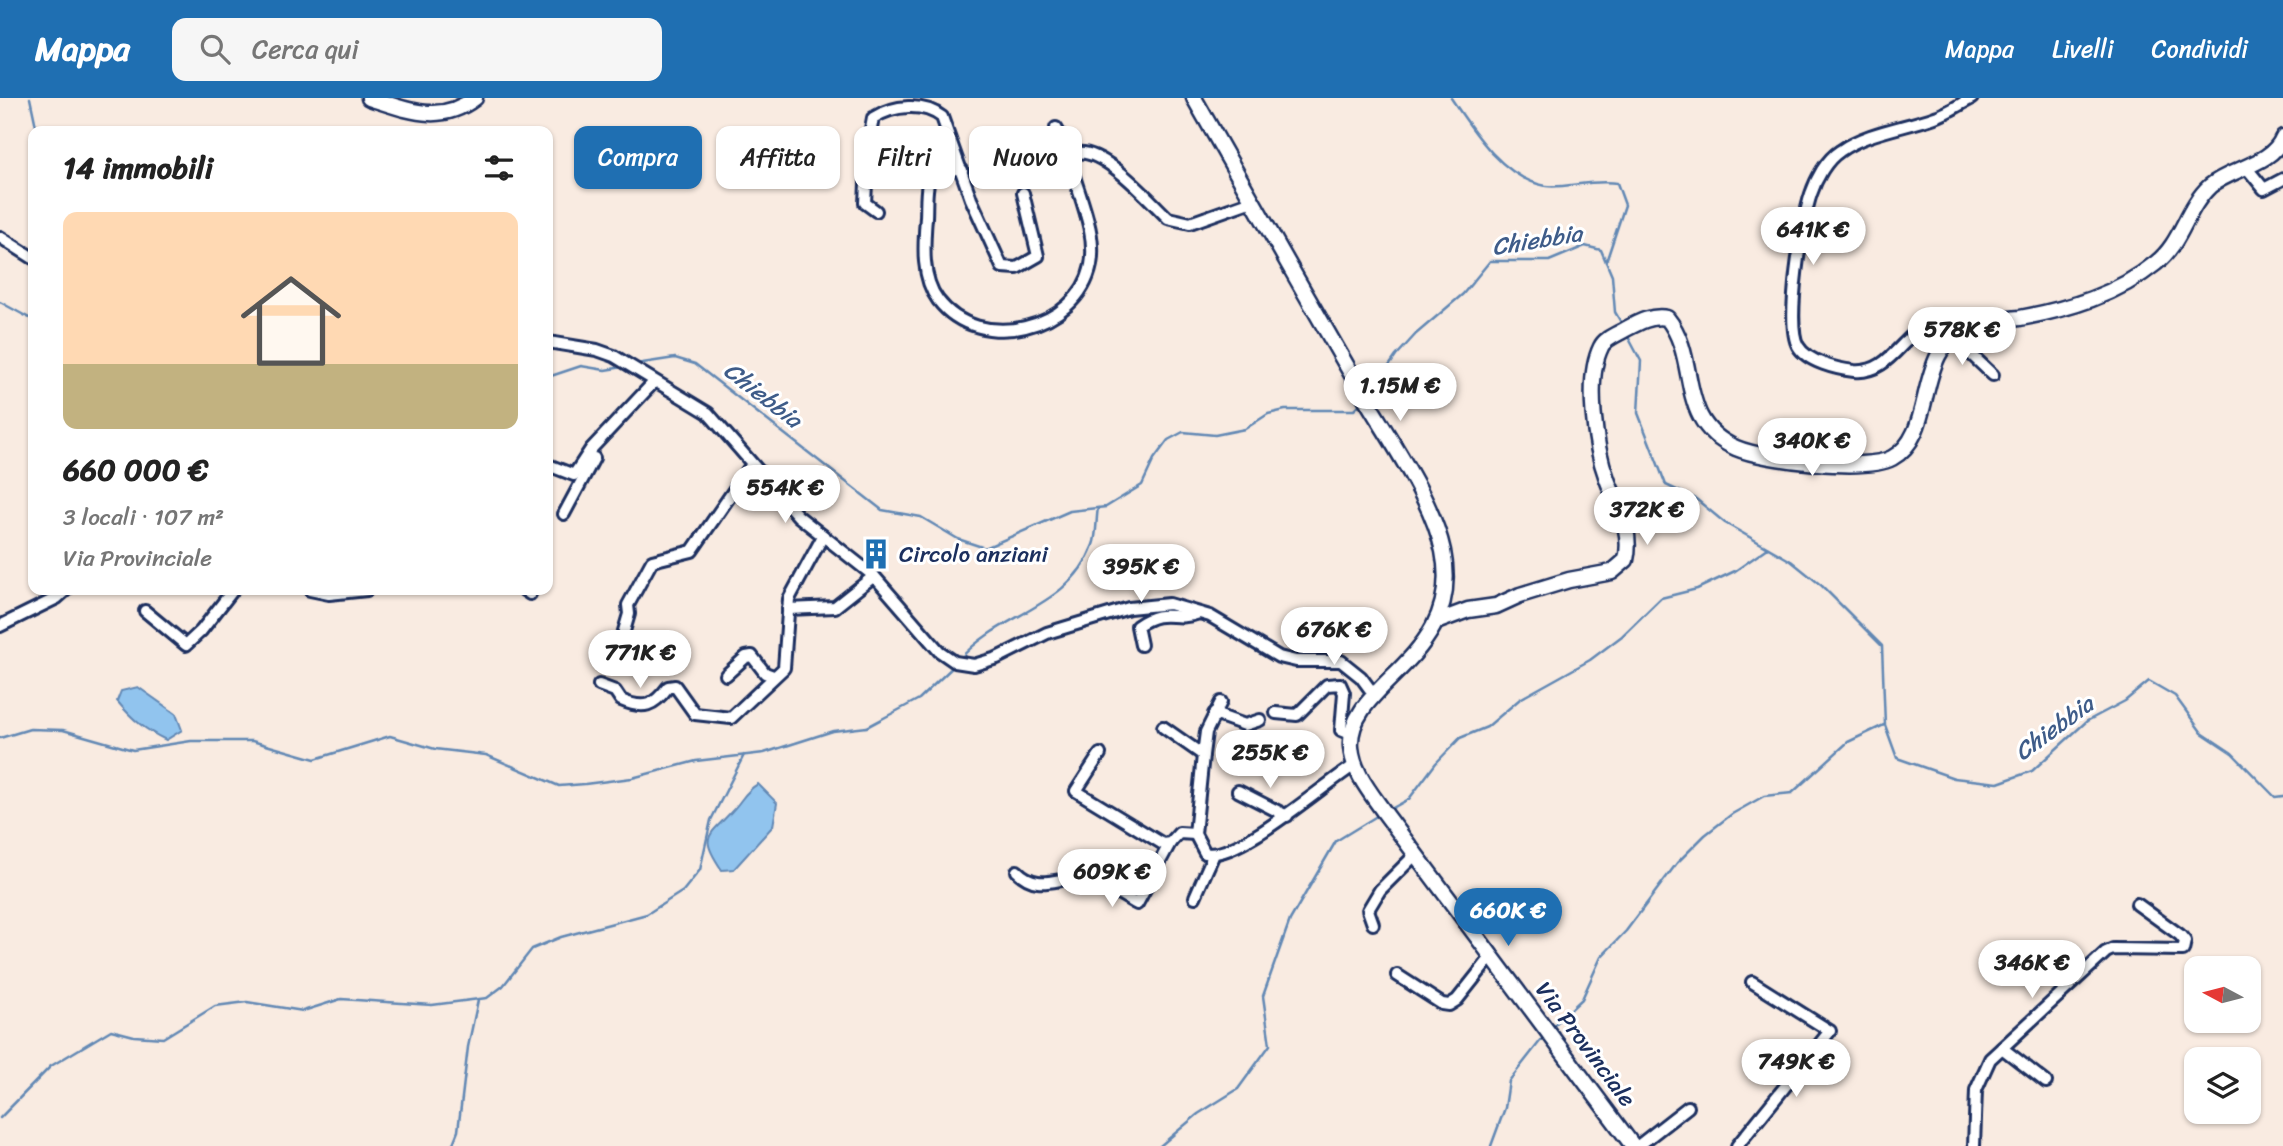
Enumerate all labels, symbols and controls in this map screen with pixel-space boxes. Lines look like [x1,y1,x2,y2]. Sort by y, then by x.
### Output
search box [172,18,662,81]
text: Mappa [35,20,130,78]
text: Cerca qui [252,26,359,72]
text: Mappa [1945,28,2014,70]
text: Livelli [2052,28,2114,70]
text: Condividi [2152,28,2248,70]
icon: search [196,30,234,68]
chip: Compra [574,126,702,189]
chip: Affitta [716,126,840,189]
chip: Filtri [854,126,955,189]
chip: Nuovo [969,126,1082,189]
text: 14 immobili [63,141,213,195]
icon: filters [480,149,518,187]
pin: 641K € [1756,208,1870,267]
text: 641K € [1777,209,1849,250]
water label: Chiebbia [1489,212,1587,268]
icon: home [228,258,354,384]
pin: 578K € [1905,308,2019,367]
text: 578K € [1924,309,2000,350]
water label: Chiebbia [714,350,813,441]
pin: 1.15M € [1335,364,1465,423]
text: 1.15M € [1360,365,1440,406]
pin: 340K € [1755,418,1869,478]
text: 340K € [1774,420,1850,461]
text: 660 000 € [63,443,208,497]
pin: 554K € [728,466,842,525]
text: 554K € [746,467,824,508]
pin: 372K € [1590,488,1704,547]
text: 372K € [1610,489,1684,530]
text: 3 locali · 107 m² [63,497,224,538]
place label: Circolo anziani [899,534,1048,575]
building icon: Circolo anziani [859,537,893,571]
text: Via Provinciale [63,538,212,579]
pin: 395K € [1084,545,1198,604]
text: 395K € [1103,546,1179,587]
pin: 676K € [1277,608,1391,667]
text: 676K € [1297,609,1371,650]
pin: 771K € [583,630,697,690]
text: 771K € [604,632,676,673]
water label: Chiebbia [2005,683,2105,772]
pin: 255K € [1213,730,1327,790]
text: 255K € [1232,732,1308,773]
pin: 609K € [1055,850,1169,909]
text: 609K € [1074,851,1150,892]
pin: 660K € [1451,888,1565,948]
text: 660K € [1470,890,1546,931]
pin: 346K € [1975,940,2089,1000]
text: 346K € [1994,942,2070,983]
north arrow [2184,956,2261,1032]
map controls [2184,956,2261,1124]
street label: Via Provinciale [1524,972,1647,1116]
pin: 749K € [1739,1040,1853,1099]
text: 749K € [1758,1041,1834,1082]
button: layers [2184,1047,2261,1124]

